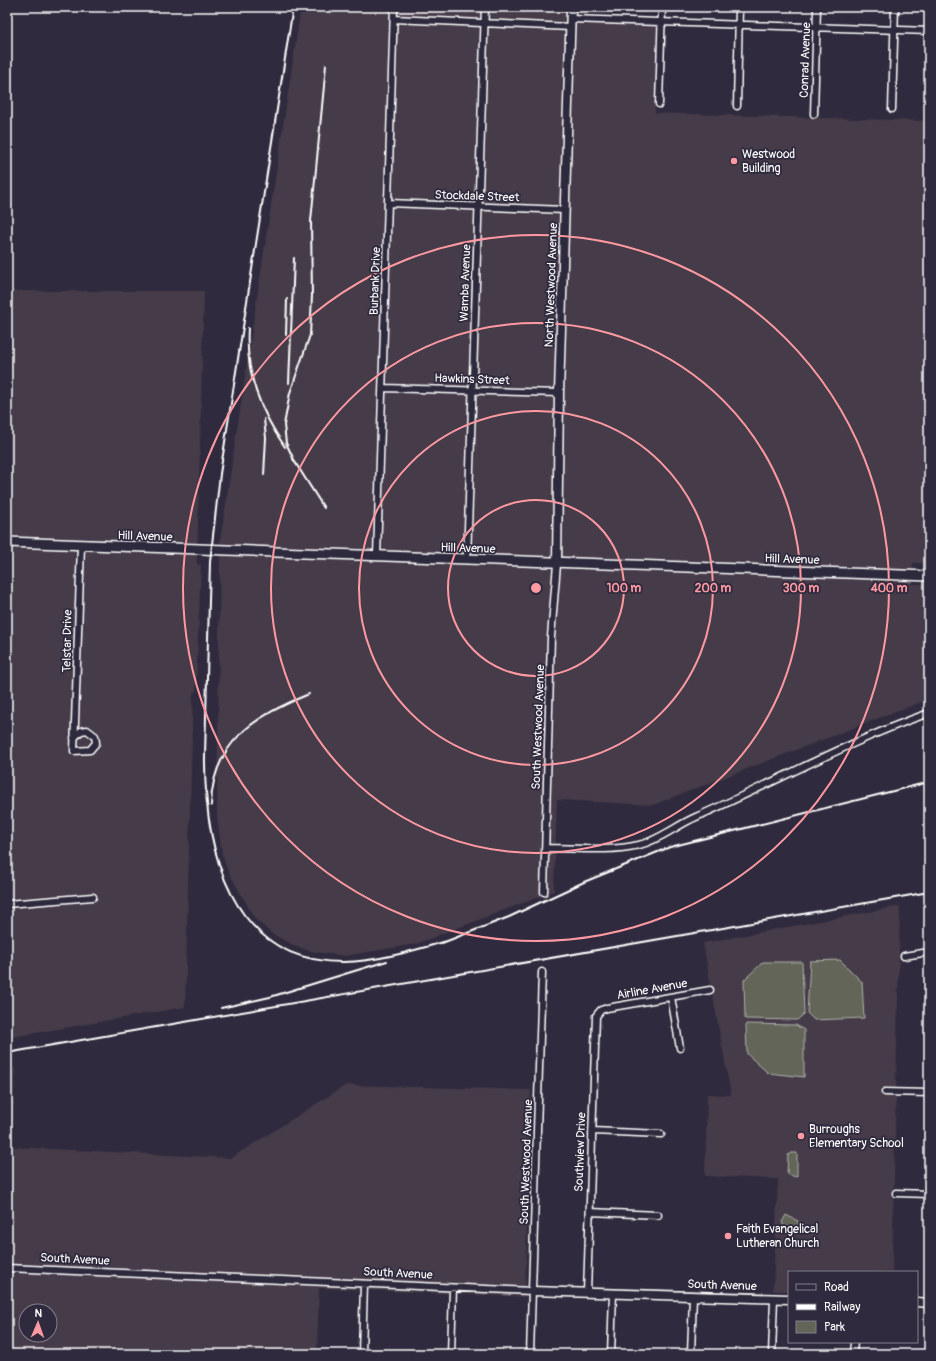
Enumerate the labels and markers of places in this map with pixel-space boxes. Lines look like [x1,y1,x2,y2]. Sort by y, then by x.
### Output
place label: Westwood Building [742,147,795,176]
marker: Westwood Building [729,156,739,166]
centre of rings [529,581,543,595]
place label: Burroughs Elementary School [809,1122,904,1151]
marker: Burroughs Elementary School [796,1131,806,1141]
place label: Faith Evangelical Lutheran Church [736,1222,820,1251]
marker: Faith Evangelical Lutheran Church [723,1231,733,1241]

